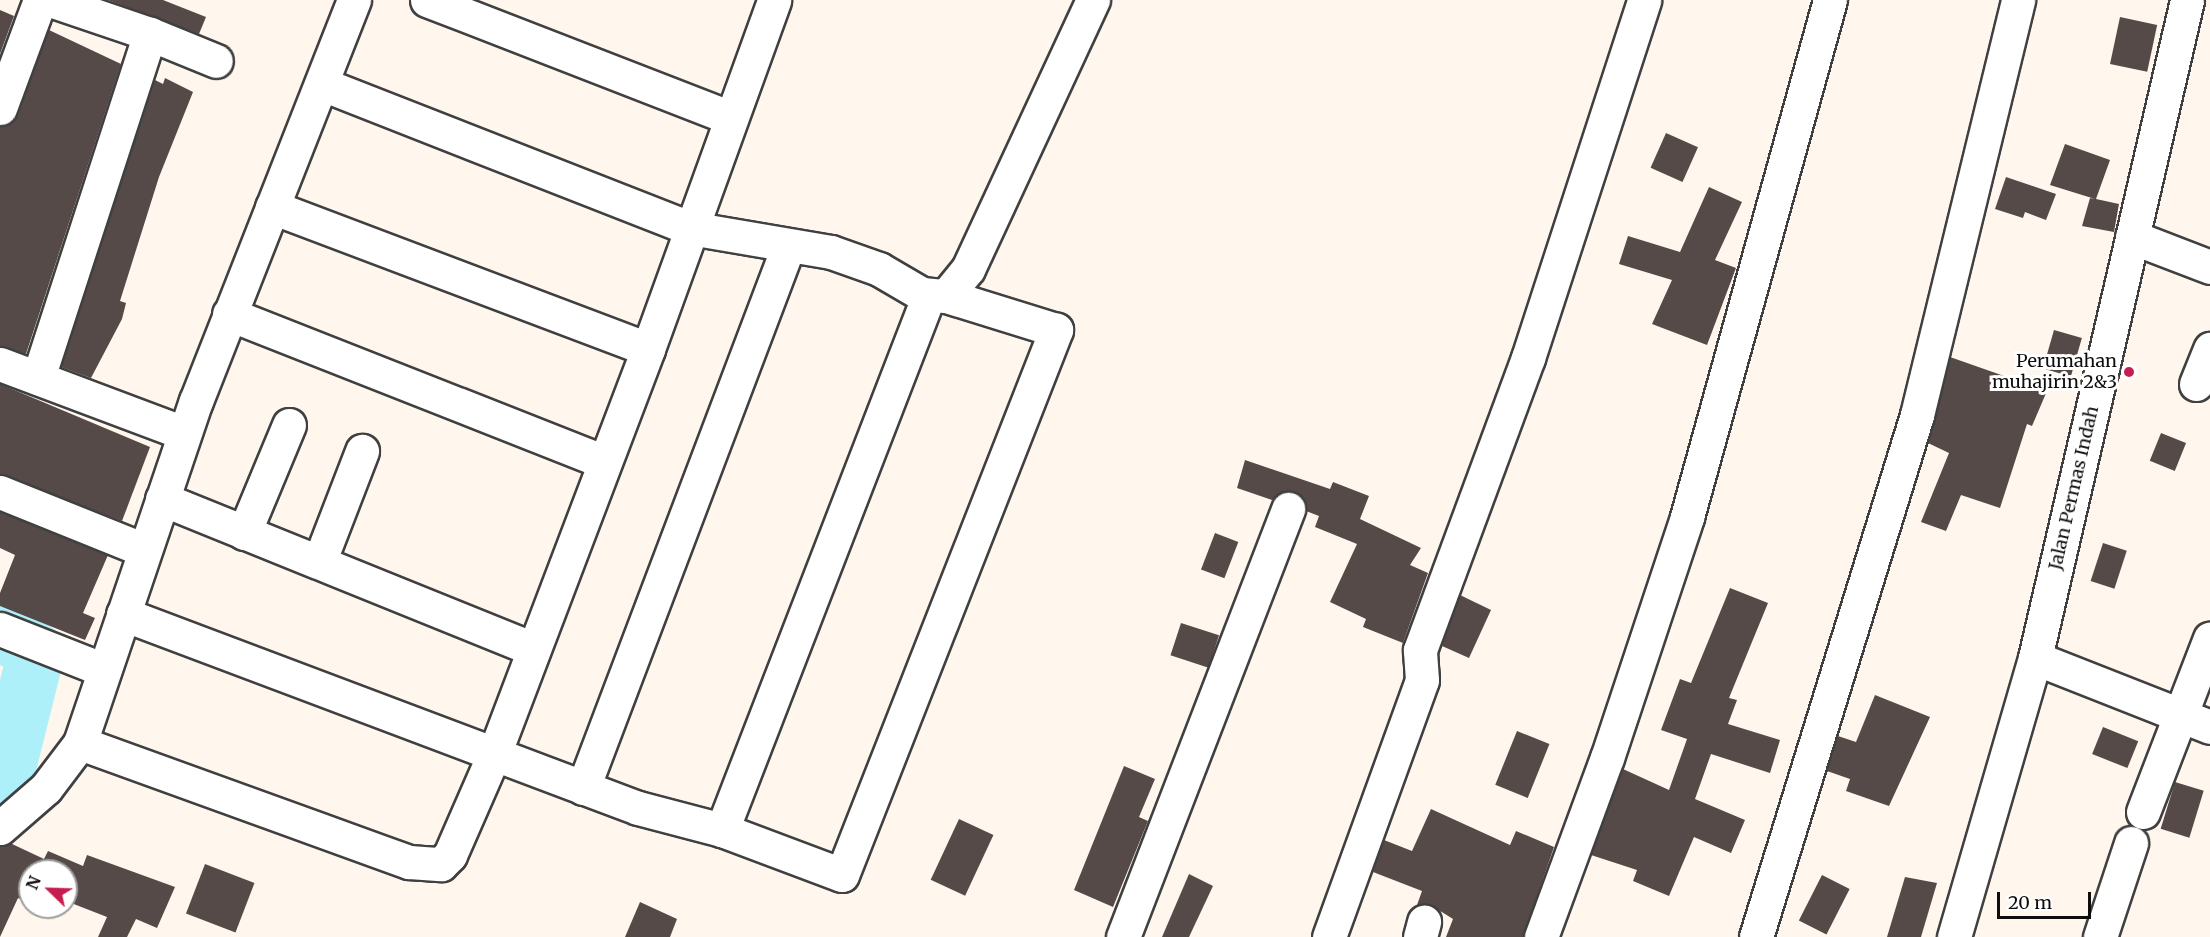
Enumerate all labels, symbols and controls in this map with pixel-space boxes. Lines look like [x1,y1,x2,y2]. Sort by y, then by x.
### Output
place label: Perumahan muhajirin 2&3 [1992,351,2117,394]
marker: Perumahan muhajirin 2&3 [2122,365,2136,379]
street label: Jalan Permas Indah [2045,404,2103,572]
north arrow [18,859,78,919]
text: N [22,873,45,892]
scale bar [2000,880,2094,918]
text: 20 m [2008,891,2052,914]

